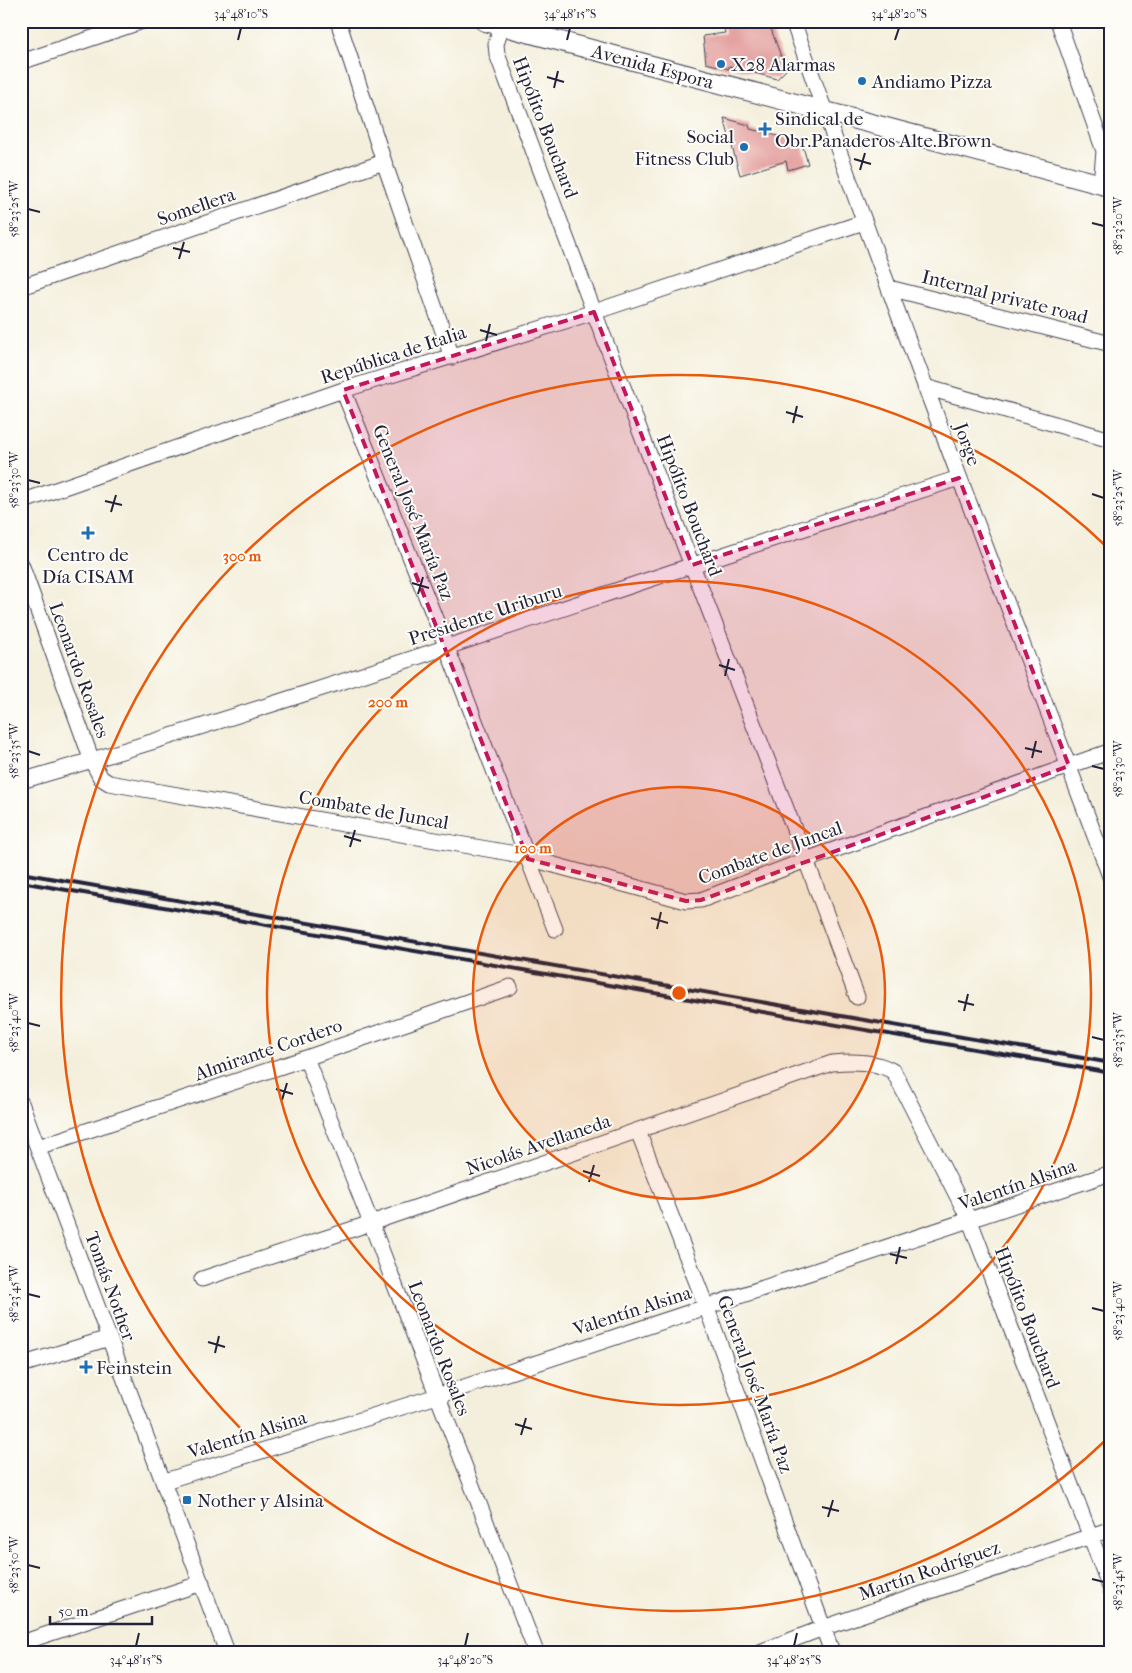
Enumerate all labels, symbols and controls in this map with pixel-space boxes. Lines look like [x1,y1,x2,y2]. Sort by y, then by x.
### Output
text: 34°48'10"S [214,7,268,21]
text: 34°48'15"S [544,7,596,21]
text: 34°48'20"S [871,7,927,21]
street label: Avenida Espora [588,40,716,94]
street label: Hipólito Bouchard [508,53,582,202]
place label: X28 Alarmas [731,54,835,76]
marker: X28 Alarmas [715,58,727,70]
place label: Andiamo Pizza [871,71,992,93]
marker: Andiamo Pizza [856,75,868,87]
place label: Sindical de Obr.Panaderos Alte.Brown [775,108,991,152]
marker: Sindical de Obr.Panaderos Alte.Brown [759,123,771,135]
place label: Social Fitness Club [635,126,734,170]
marker: Social Fitness Club [738,141,750,153]
text: 58°23'25"W [7,179,21,238]
street label: Somellera [154,183,238,231]
text: 58°23'20"W [1111,196,1125,255]
street label: Internal private road [919,266,1091,328]
street label: República de Italia [318,321,469,389]
street label: Jorge [949,418,985,469]
street label: General José María Paz [368,421,458,603]
street label: Hipólito Bouchard [652,431,726,580]
text: 58°23'30"W [7,450,21,509]
text: 58°23'25"W [1111,468,1125,527]
marker: Centro de Día CISAM [81,526,95,540]
place label: Centro de Día CISAM [42,544,134,588]
text: 300 m [223,547,262,565]
street label: Presidente Uriburu [406,580,565,650]
street label: Leonardo Rosales [44,600,114,741]
text: 200 m [368,693,408,711]
text: 58°23'35"W [7,722,21,779]
text: 58°23'30"W [1111,739,1125,798]
street label: Combate de Juncal [297,786,450,834]
street label: Combate de Juncal [695,817,845,889]
text: 100 m [514,839,552,857]
centre of rings [670,984,688,1002]
text: 58°23'40"W [7,992,21,1053]
text: 58°23'35"W [1111,1011,1125,1068]
street label: Almirante Cordero [191,1014,345,1086]
street label: Nicolás Avellaneda [463,1110,614,1180]
street label: Valentín Alsina [955,1154,1079,1216]
street label: Tomás Nother [80,1229,140,1345]
street label: Hipólito Bouchard [990,1243,1064,1392]
text: 58°23'45"W [7,1264,21,1323]
street label: Leonardo Rosales [403,1278,475,1419]
text: 58°23'40"W [1111,1280,1125,1341]
street label: Valentín Alsina [570,1281,694,1341]
street label: General José María Paz [713,1292,797,1476]
place label: Feinstein [96,1357,172,1379]
marker: Feinstein [80,1361,92,1373]
street label: Valentín Alsina [184,1406,309,1464]
place label: Nother y Alsina [197,1490,324,1512]
marker: Nother y Alsina [181,1494,193,1506]
text: 58°23'50"W [7,1535,21,1594]
street label: Martín Rodríguez [856,1536,1003,1605]
text: 58°23'45"W [1111,1552,1125,1611]
scale bar [50,1593,152,1625]
text: 50 m [58,1602,89,1620]
text: 34°48'15"S [110,1653,162,1667]
text: 34°48'20"S [437,1653,493,1667]
text: 34°48'25"S [767,1653,821,1667]

